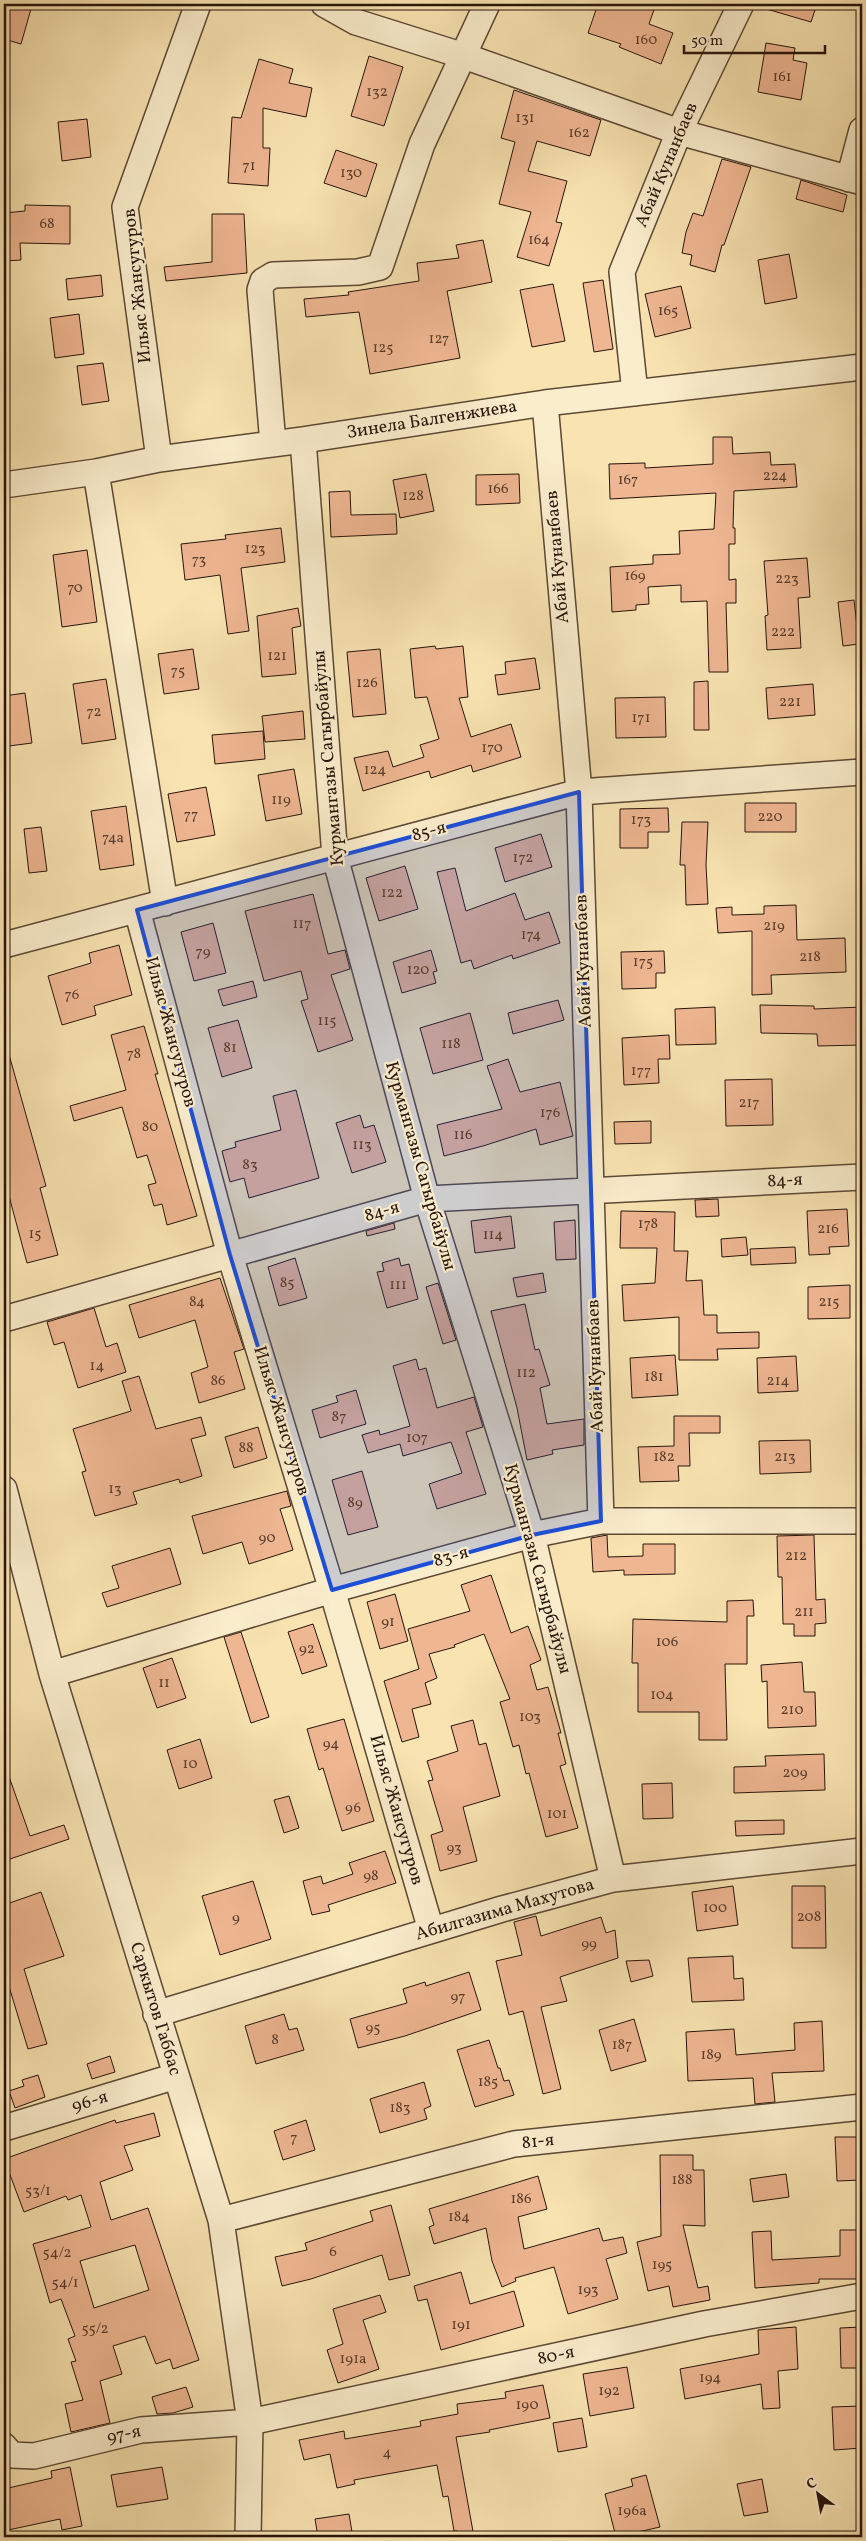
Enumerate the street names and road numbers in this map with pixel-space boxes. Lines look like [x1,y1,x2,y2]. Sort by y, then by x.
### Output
street label: Абай Кунанбаев [629,99,705,231]
street label: Ильяс Жансугуров [117,207,159,365]
street label: Зинела Балгенжиева [345,394,519,446]
street label: Абай Кунанбаев [540,489,576,625]
street label: Курмангазы Сагырбайулы [307,649,351,867]
street label: 85-я [409,815,449,849]
street label: Абай Кунанбаев [569,894,599,1028]
street label: Ильяс Жансугуров [138,954,202,1110]
street label: Курмангазы Сагырбайулы [378,1058,462,1274]
street label: 84-я [767,1168,803,1194]
street label: 84-я [361,1195,403,1229]
street label: Абай Кунанбаев [581,1299,611,1433]
street label: Ильяс Жансугуров [246,1343,316,1499]
street label: Курмангазы Сагырбайулы [497,1461,577,1677]
street label: 83-я [431,1540,471,1574]
street label: Ильяс Жансугуров [363,1732,429,1888]
street label: Абилгазима Махутова [413,1872,597,1947]
street label: Саркытов Габбас [123,1939,187,2079]
street label: 96-я [69,2085,111,2119]
street label: 81-я [521,2128,555,2156]
street label: 80-я [535,2340,577,2372]
street label: 97-я [105,2419,143,2451]

